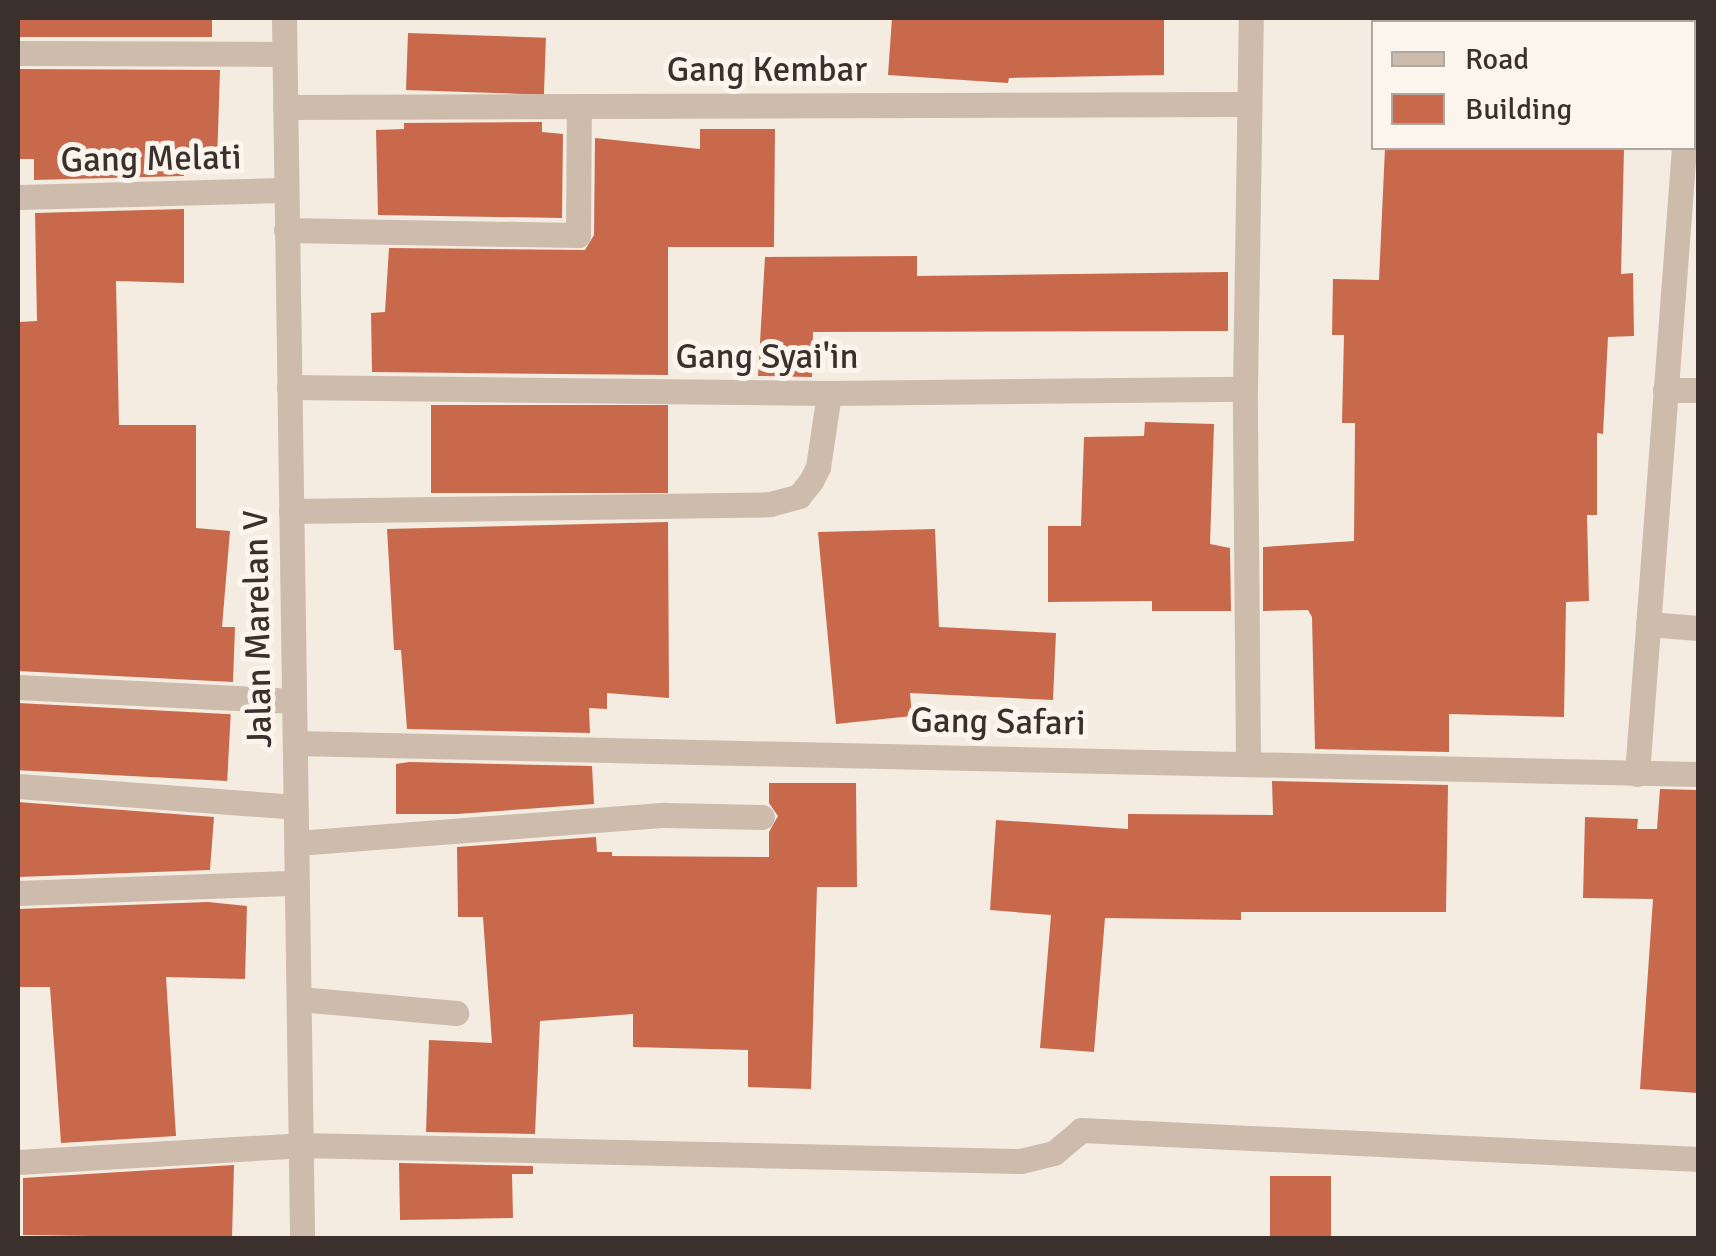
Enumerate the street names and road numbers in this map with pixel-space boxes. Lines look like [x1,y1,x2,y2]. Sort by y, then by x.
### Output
street label: Gang Kembar [667,49,867,91]
street label: Gang Melati [60,136,242,182]
street label: Gang Syai'in [675,336,859,378]
street label: Jalan Marelan V [235,510,281,748]
street label: Gang Safari [910,699,1086,745]

